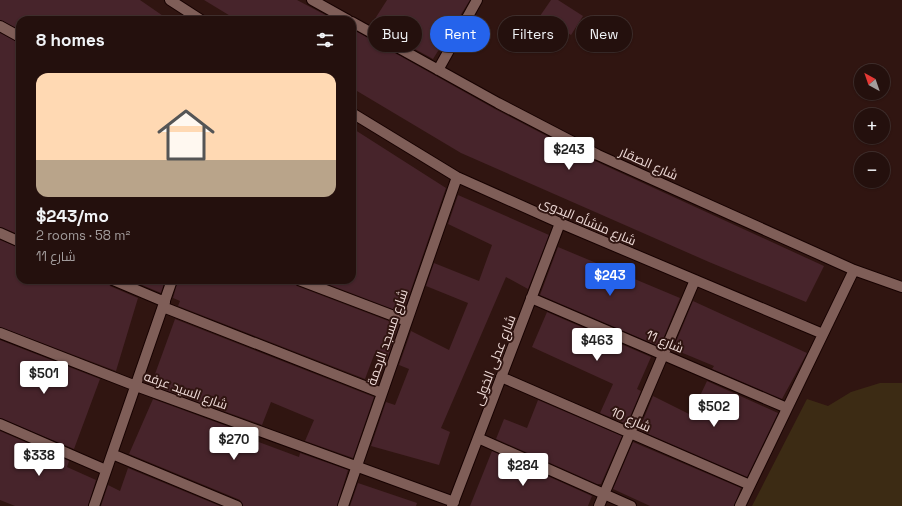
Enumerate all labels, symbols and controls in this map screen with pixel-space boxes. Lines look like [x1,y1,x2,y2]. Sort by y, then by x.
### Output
chip: Buy [368,16,422,52]
chip: Rent [430,16,490,52]
chip: Filters [498,16,568,52]
chip: New [576,16,632,52]
text: 8 homes [36,29,105,51]
icon: filters [314,29,336,51]
north arrow [854,64,890,100]
map controls [854,64,890,188]
icon: home [150,99,222,171]
button: + [854,108,890,144]
pin: $243 [545,137,593,171]
text: $243 [553,141,585,158]
street label: شارع الصقار [616,143,681,184]
button: − [854,152,890,188]
street label: شارع منشأه البدوى [537,193,639,249]
text: $243/mo [36,205,109,227]
text: 2 rooms · 58 m² [36,227,130,244]
text: شارع 11 [36,248,75,265]
pin: $243 [586,263,634,297]
text: $243 [594,267,626,284]
street label: شارع مسجد الرحمة [363,287,412,388]
street label: شارع عدلى الخولى [469,313,520,408]
street label: شارع 11 [643,326,686,357]
pin: $463 [573,328,621,362]
text: $463 [581,332,613,349]
pin: $501 [20,361,68,395]
text: $501 [29,365,59,382]
street label: شارع السيد عرفه [142,367,230,413]
pin: $502 [690,394,738,428]
text: $502 [698,398,730,415]
street label: شارع 10 [608,403,654,436]
pin: $270 [210,427,258,461]
text: $270 [218,431,250,448]
pin: $338 [15,443,63,477]
text: $338 [23,447,55,464]
pin: $284 [499,453,547,487]
text: $284 [507,457,539,474]

